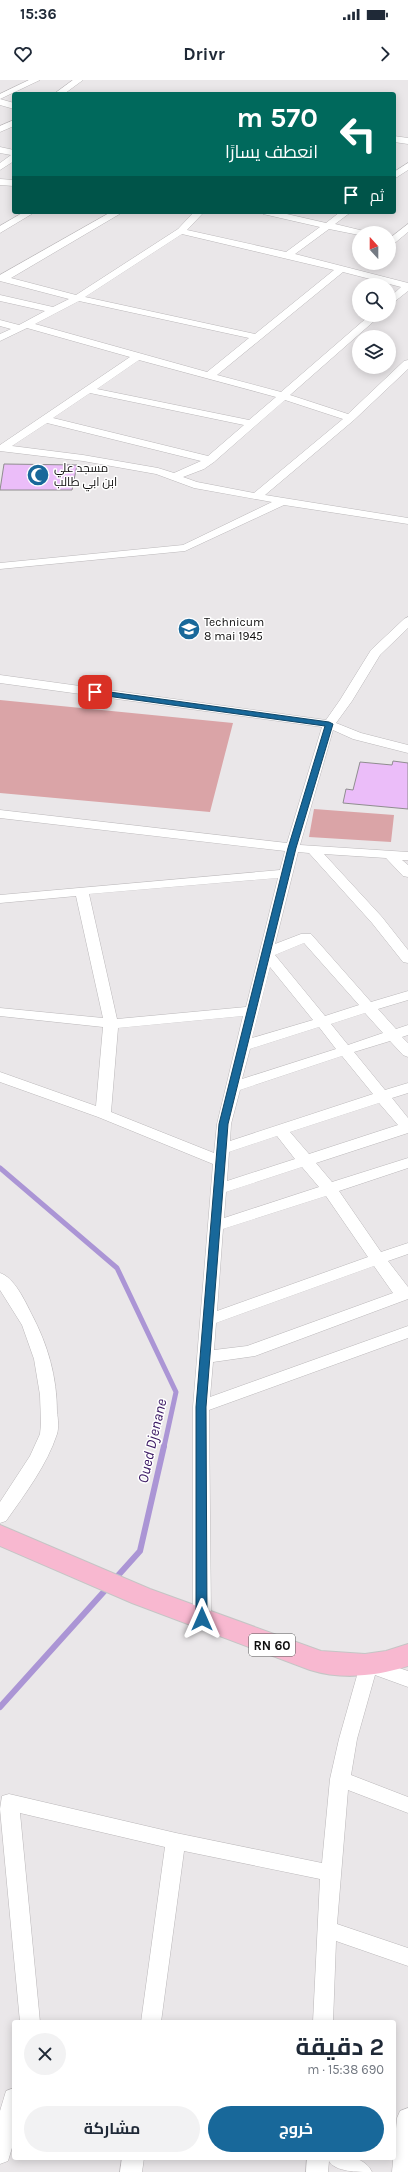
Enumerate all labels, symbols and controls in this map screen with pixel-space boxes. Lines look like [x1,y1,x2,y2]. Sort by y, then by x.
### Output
text: 15:36 [20,5,57,23]
icon: heart [12,43,34,65]
text: Drivr [183,43,225,65]
icon: forward [374,43,396,65]
text: 570 m [236,101,318,134]
icon: left [332,108,384,160]
text: انعطف يسارًا [225,141,318,163]
icon: arrive [340,184,362,206]
text: ثم [370,187,384,205]
north arrow [352,226,396,270]
map controls [352,226,396,374]
button: search [352,278,396,322]
button: layers [352,330,396,374]
place label: مسجد علي ابن ابي طالب [54,461,117,492]
mosque icon: مسجد علي ابن ابي طالب [25,462,51,488]
place label: Technicum 8 mai 1945 [204,615,264,643]
school or university icon: Technicum 8 mai 1945 [176,616,202,642]
pin [78,675,112,709]
icon: arrive [84,681,106,703]
water label: Oued Djenane [134,1397,170,1485]
position arrow [181,1598,223,1640]
road number: RN 60 [249,1634,295,1656]
button: close [24,2033,66,2075]
text: 2 دقيقة [296,2033,384,2061]
text: 690 m · 15:38 [307,2062,384,2077]
button: مشاركة [24,2106,200,2152]
button: خروج [208,2106,384,2152]

